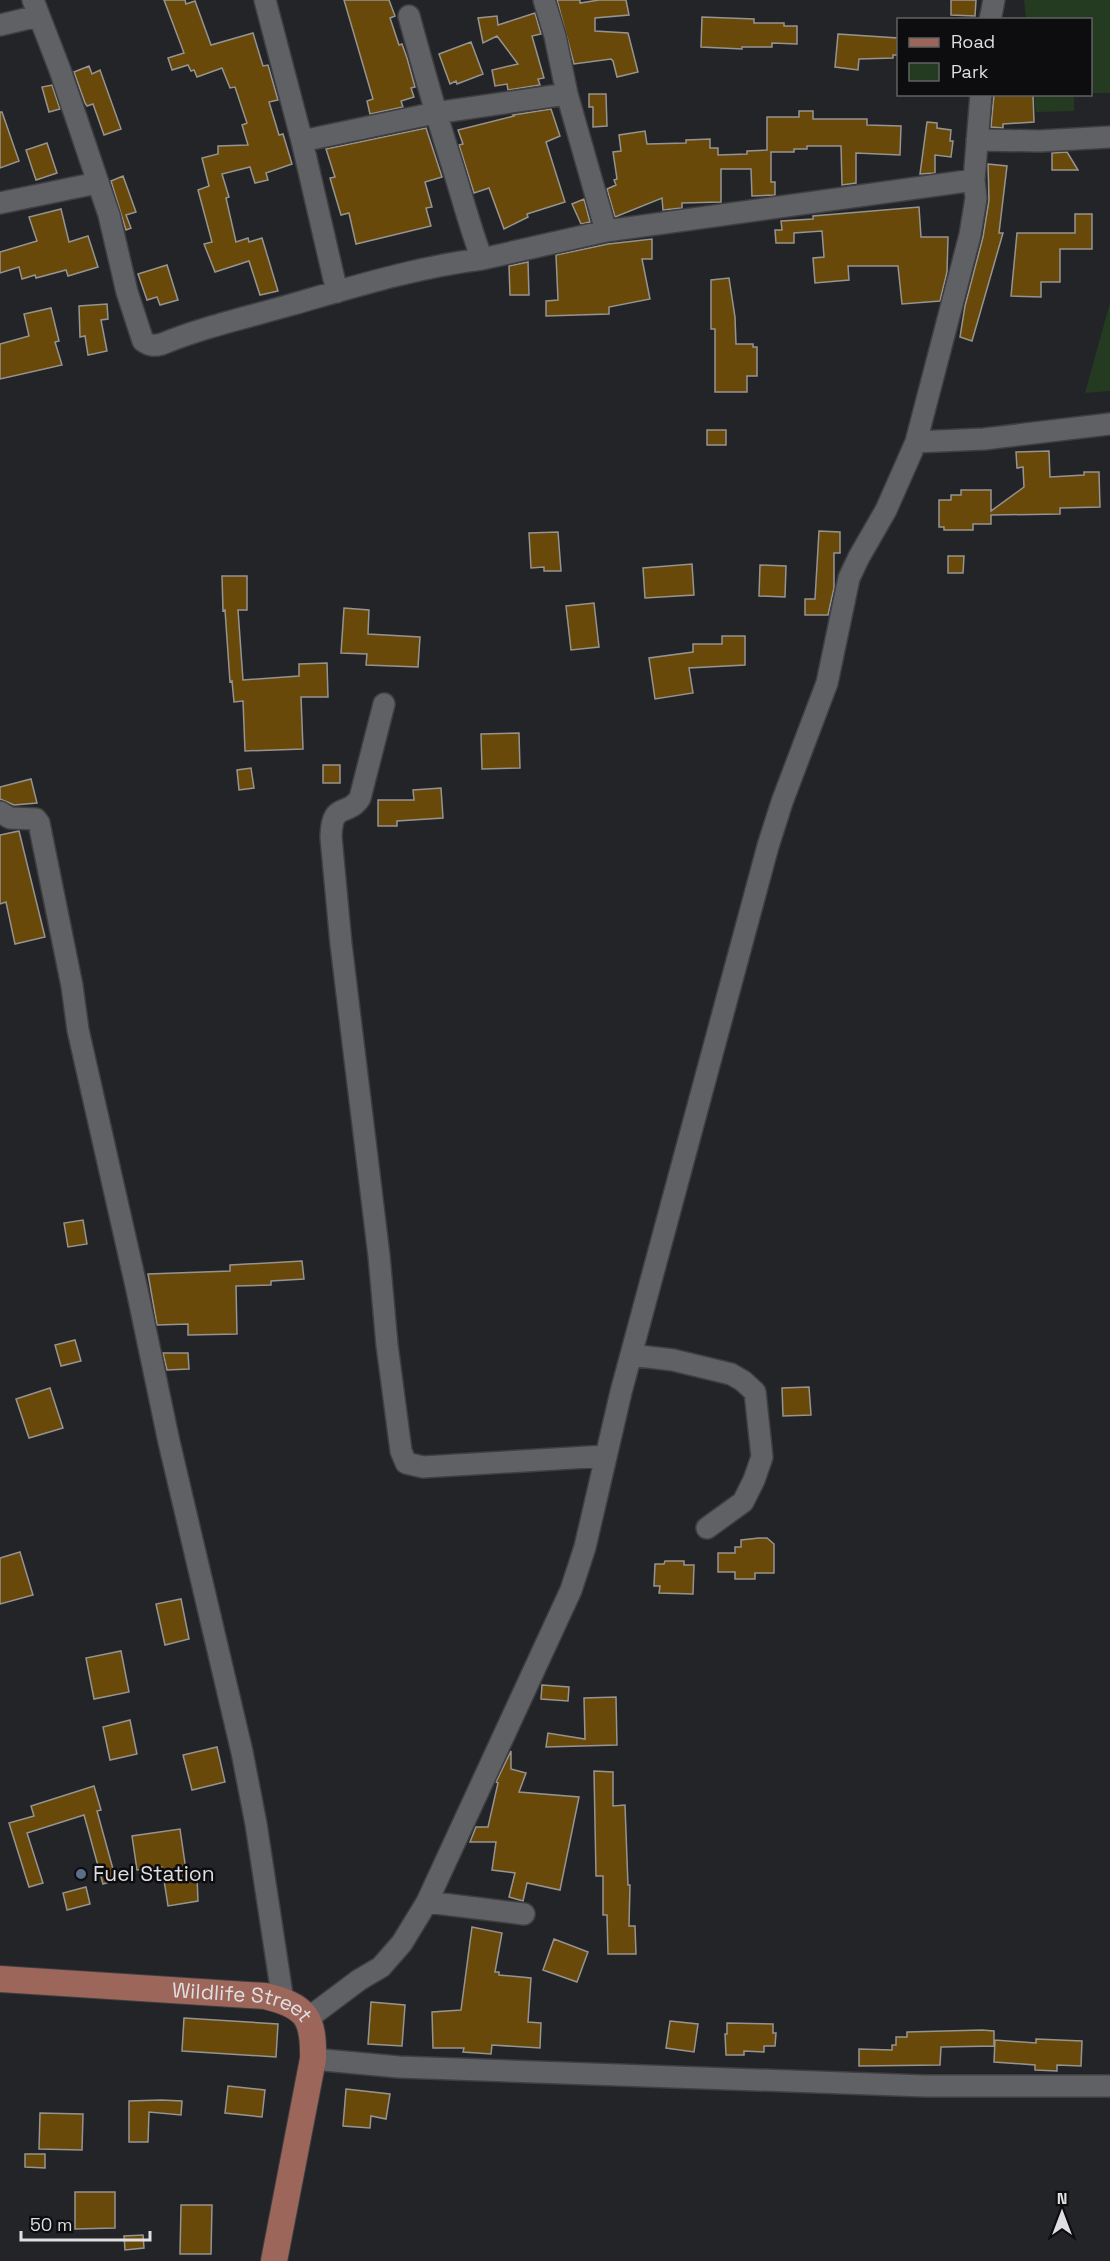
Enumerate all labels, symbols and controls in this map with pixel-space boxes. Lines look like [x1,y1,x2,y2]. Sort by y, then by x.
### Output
legend [897,18,1092,96]
text: Road [951,30,995,53]
text: Park [951,60,989,83]
place label: Fuel Station [93,1860,215,1887]
marker: Fuel Station [74,1867,88,1881]
street label: Wildlife Street [171,1976,319,2027]
north arrow [1032,2183,1092,2243]
text: N [1057,2188,1067,2209]
scale bar [21,2204,150,2242]
text: 50 m [30,2213,72,2236]

